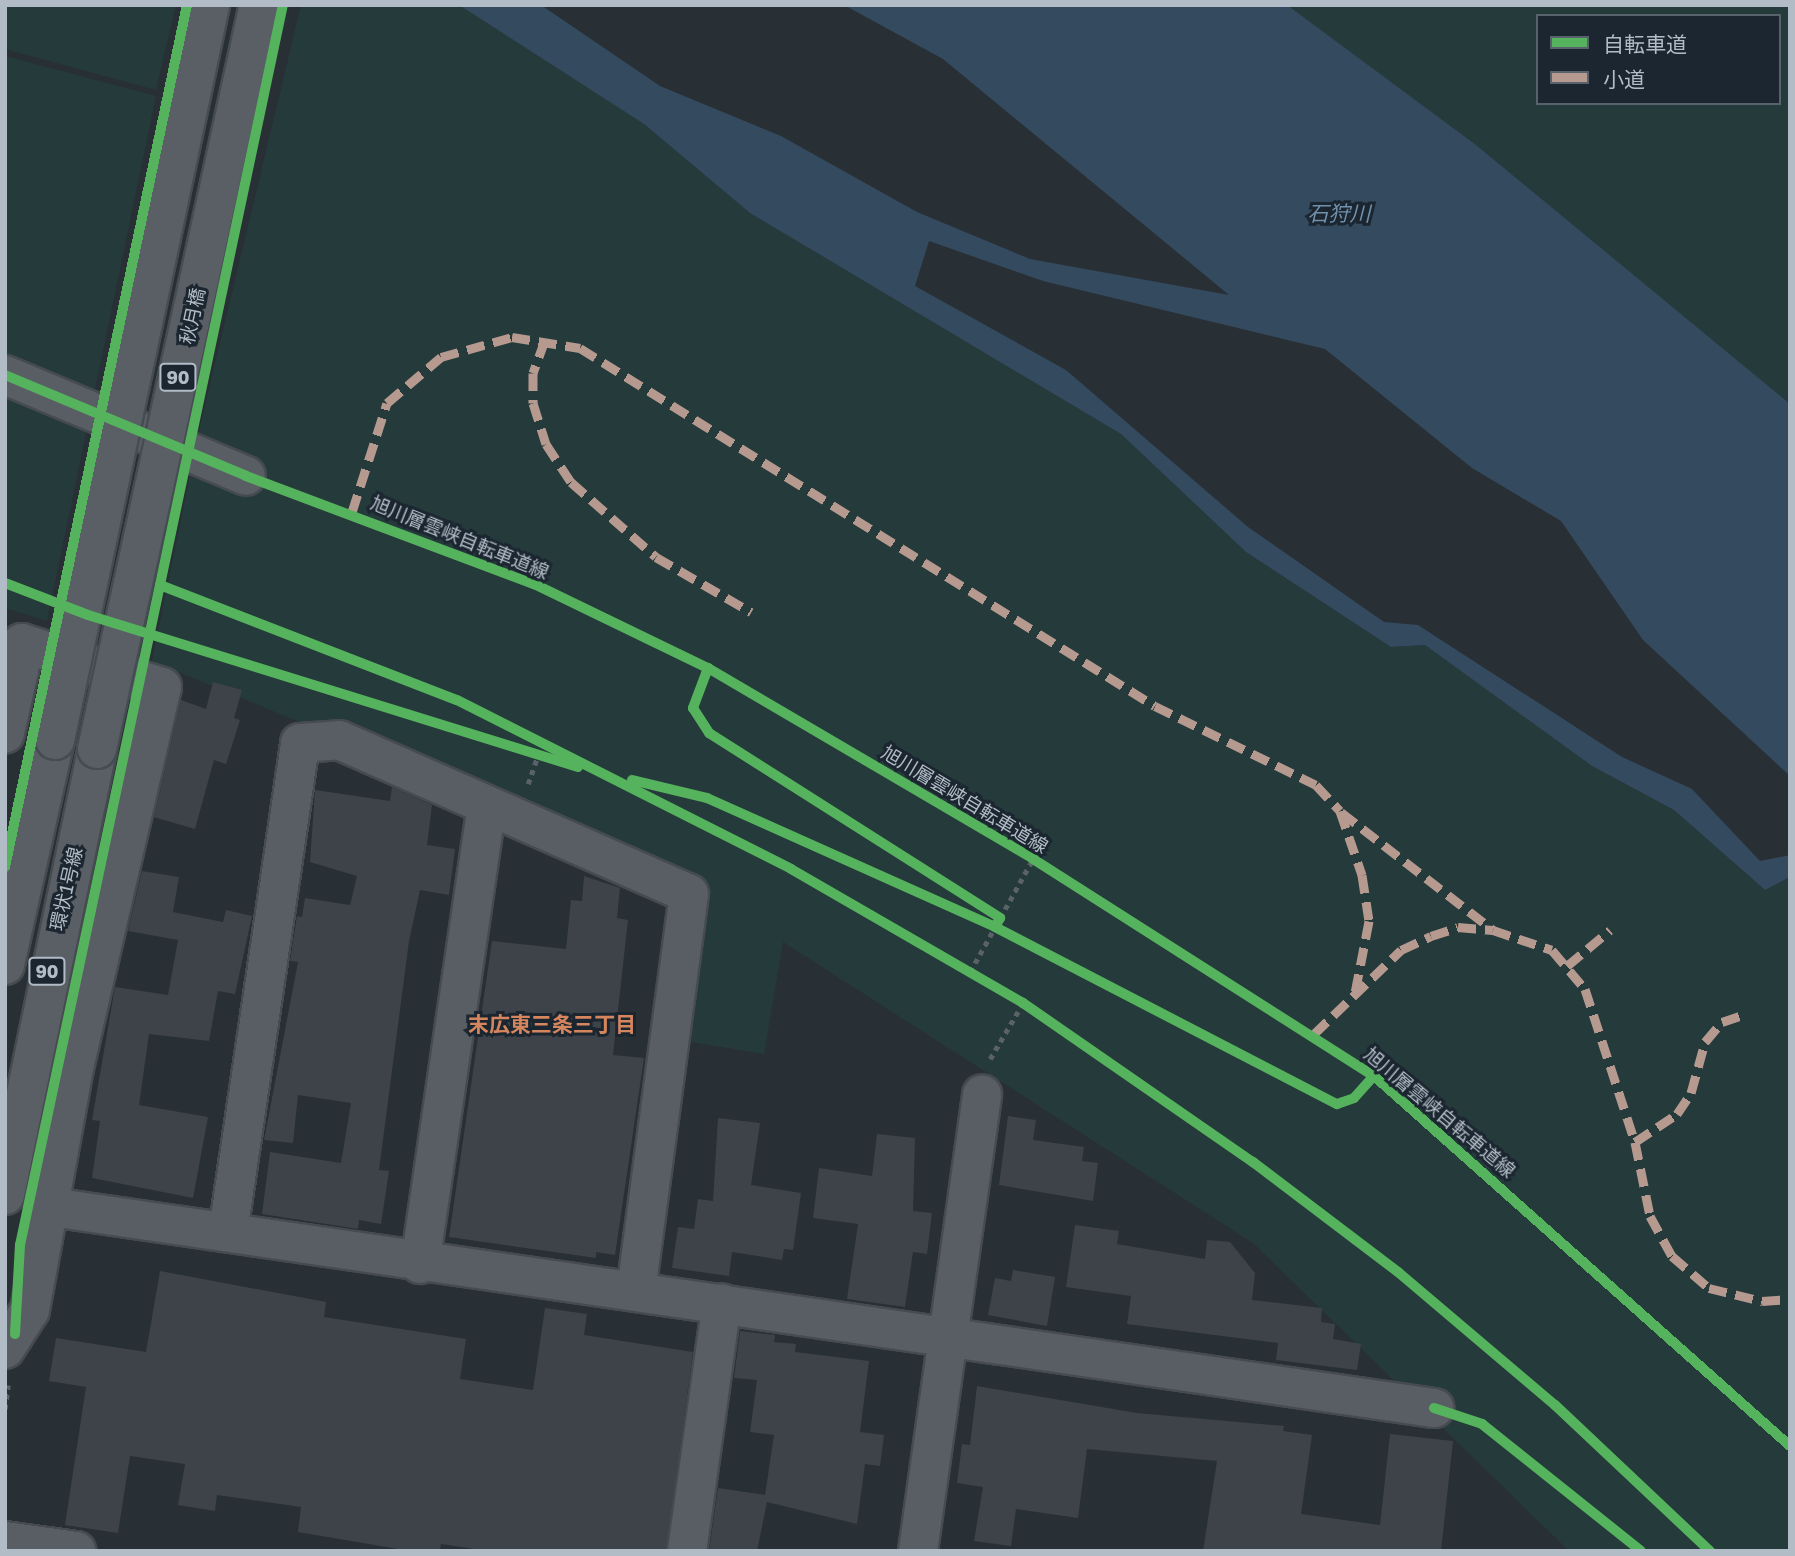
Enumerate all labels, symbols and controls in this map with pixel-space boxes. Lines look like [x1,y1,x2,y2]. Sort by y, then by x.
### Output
legend [1536,14,1781,105]
text: 自転車道 [1603,31,1687,57]
text: 小道 [1603,66,1645,92]
water label: 石狩川 [1308,200,1370,226]
street label: 秋月橋 [175,286,209,346]
road number: 90 [159,362,197,391]
street label: 旭川層雲峡自転車道線 [368,491,552,583]
street label: 旭川層雲峡自転車道線 [878,740,1052,858]
street label: 環状1号線 [45,845,87,933]
road number: 90 [28,956,66,986]
district label: 末広東三条三丁目 [468,1011,636,1037]
street label: 旭川層雲峡自転車道線 [1360,1042,1520,1182]

